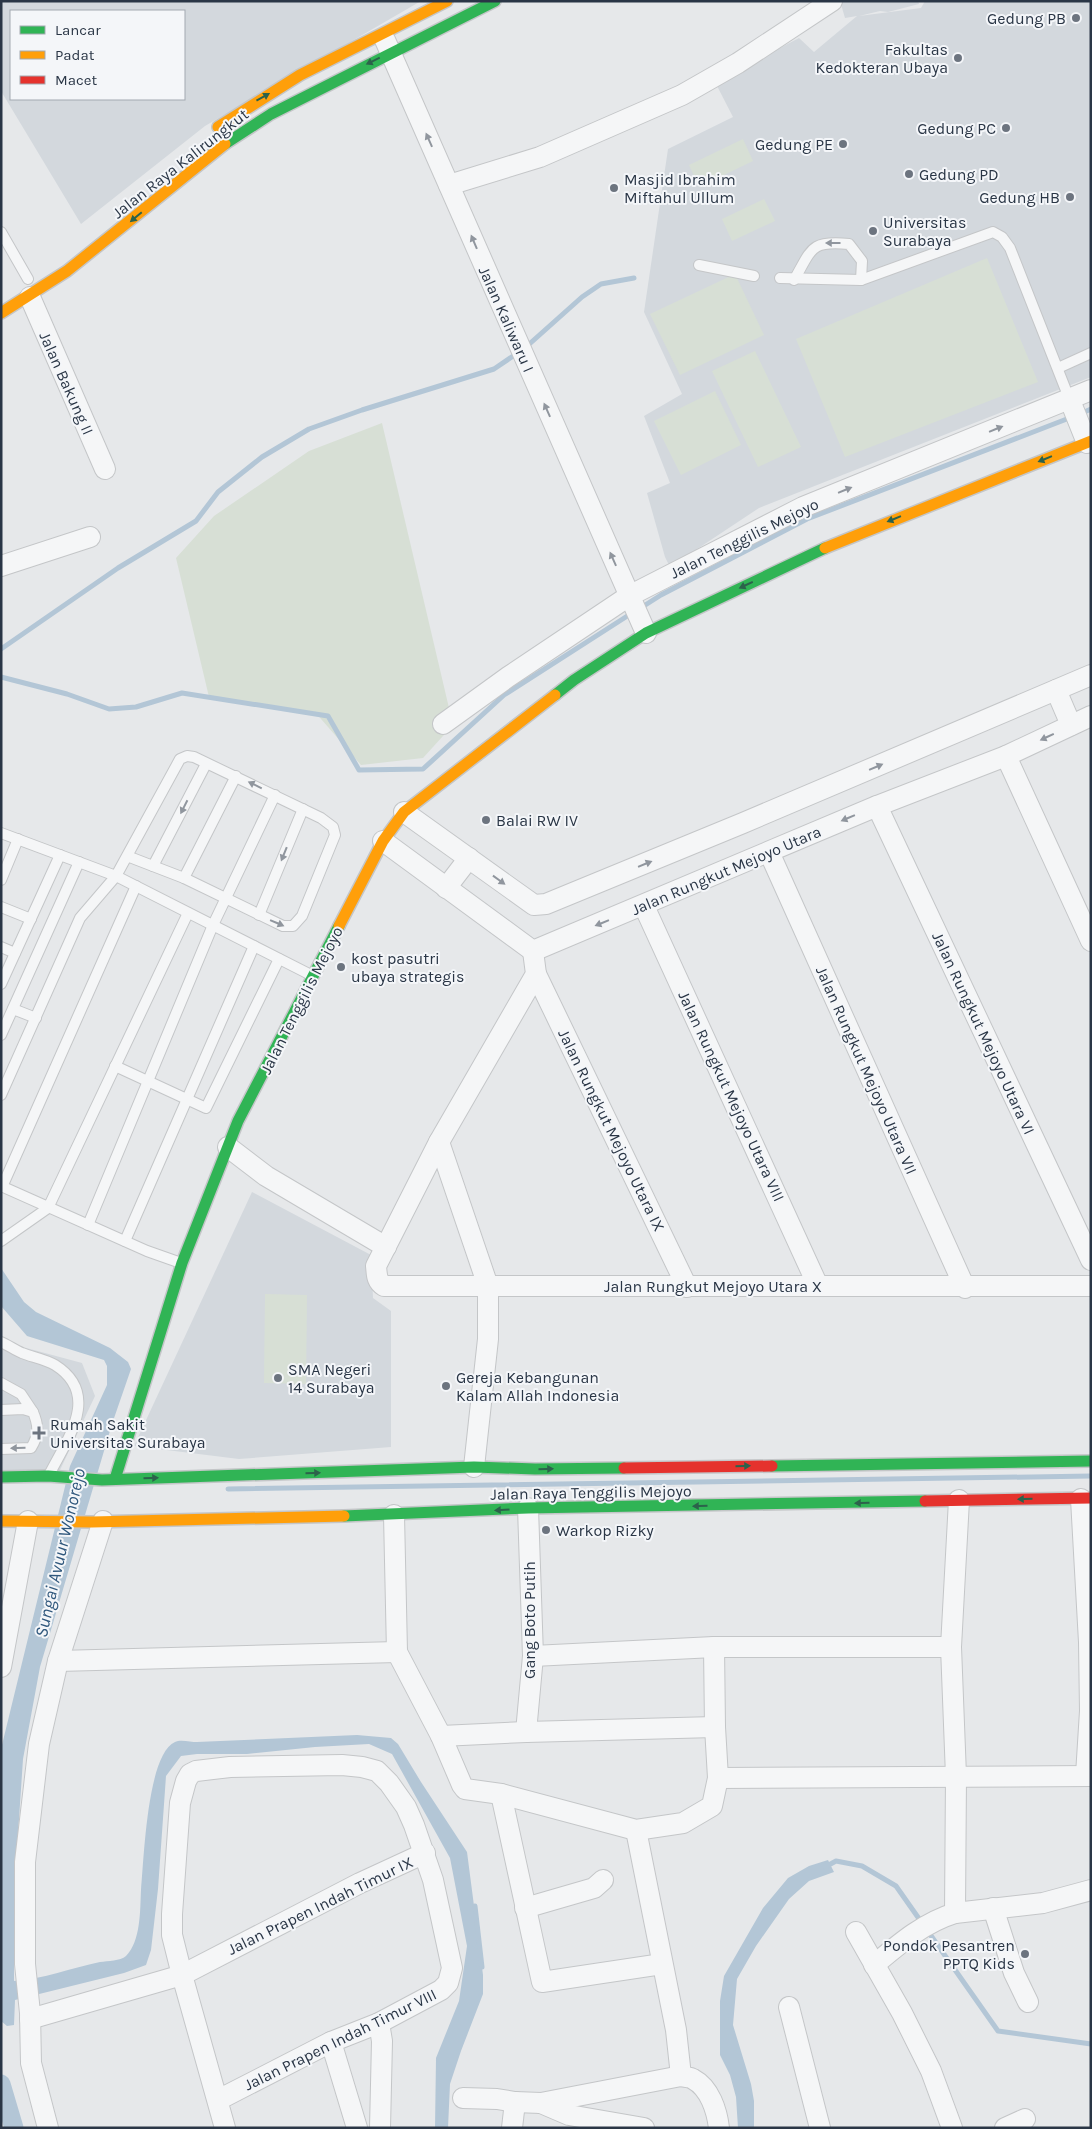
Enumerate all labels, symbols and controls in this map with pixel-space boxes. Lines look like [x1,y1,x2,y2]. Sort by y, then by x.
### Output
place label: Gedung PB [987,9,1066,28]
legend [10,10,185,100]
marker: Gedung PB [1070,12,1082,24]
text: Lancar [55,21,101,39]
place label: Fakultas Kedokteran Ubaya [816,40,948,77]
text: Padat [55,46,95,64]
marker: Fakultas Kedokteran Ubaya [952,52,964,64]
one-way arrow [366,57,380,65]
text: Macet [55,71,97,89]
one-way arrow [257,92,270,101]
street label: Jalan Raya Kalirungkut [109,104,252,222]
place label: Gedung PC [917,119,996,138]
marker: Gedung PC [1000,122,1012,134]
one-way arrow [425,133,433,147]
place label: Gedung PE [755,135,833,154]
marker: Gedung PE [837,138,849,150]
place label: Gedung PD [919,165,999,184]
marker: Gedung PD [903,168,915,180]
place label: Masjid Ibrahim Miftahul Ullum [624,170,736,207]
marker: Masjid Ibrahim Miftahul Ullum [608,182,620,194]
place label: Gedung HB [979,188,1060,207]
marker: Gedung HB [1064,191,1076,203]
one-way arrow [130,211,143,222]
place label: Universitas Surabaya [883,213,966,250]
marker: Universitas Surabaya [867,225,879,237]
one-way arrow [469,235,477,249]
one-way arrow [825,239,841,247]
street label: Jalan Kaliwaru I [475,263,538,375]
street label: Jalan Bakung II [35,329,98,438]
one-way arrow [543,403,551,417]
one-way arrow [989,424,1003,432]
one-way arrow [1038,456,1053,464]
one-way arrow [838,486,853,494]
street label: Jalan Tenggilis Mejoyo [667,494,822,583]
one-way arrow [887,516,902,524]
one-way arrow [608,552,616,566]
one-way arrow [739,581,753,589]
one-way arrow [1040,733,1054,741]
one-way arrow [869,762,883,770]
one-way arrow [247,781,262,789]
one-way arrow [180,800,188,814]
place label: Balai RW IV [496,811,578,830]
marker: Balai RW IV [480,814,492,826]
one-way arrow [841,815,855,823]
street label: Jalan Rungkut Mejoyo Utara [629,822,824,919]
one-way arrow [280,847,288,861]
one-way arrow [638,859,652,867]
one-way arrow [492,875,506,885]
one-way arrow [270,919,284,927]
one-way arrow [595,920,609,928]
street label: Jalan Tenggilis Mejoyo [256,923,347,1077]
street label: Jalan Rungkut Mejoyo Utara VI [928,929,1039,1138]
place label: kost pasutri ubaya strategis [351,949,465,986]
marker: kost pasutri ubaya strategis [335,961,347,973]
street label: Jalan Rungkut Mejoyo Utara VII [812,963,921,1177]
street label: Jalan Rungkut Mejoyo Utara VIII [674,988,789,1205]
street label: Jalan Rungkut Mejoyo Utara IX [554,1026,669,1234]
street label: Jalan Rungkut Mejoyo Utara X [604,1277,822,1296]
place label: SMA Negeri 14 Surabaya [288,1360,375,1397]
place label: Gereja Kebangunan Kalam Allah Indonesia [456,1368,619,1405]
marker: SMA Negeri 14 Surabaya [272,1372,284,1384]
marker: Gereja Kebangunan Kalam Allah Indonesia [440,1380,452,1392]
place label: Rumah Sakit Universitas Surabaya [50,1415,206,1452]
marker: Rumah Sakit Universitas Surabaya [32,1426,46,1440]
one-way arrow [10,1444,26,1452]
one-way arrow [736,1462,752,1470]
one-way arrow [538,1465,554,1473]
water label: Sungai Avuur Wonorejo [30,1466,90,1640]
one-way arrow [306,1469,322,1477]
one-way arrow [143,1474,159,1482]
street label: Jalan Raya Tenggilis Mejoyo [490,1481,692,1504]
one-way arrow [1016,1495,1032,1503]
one-way arrow [854,1499,870,1507]
one-way arrow [691,1502,707,1510]
one-way arrow [494,1506,510,1514]
place label: Warkop Rizky [556,1521,654,1540]
marker: Warkop Rizky [540,1524,552,1536]
street label: Gang Boto Putih [520,1561,539,1679]
street label: Jalan Prapen Indah Timur IX [224,1852,416,1959]
place label: Pondok Pesantren PPTQ Kids [883,1936,1015,1973]
marker: Pondok Pesantren PPTQ Kids [1019,1948,1031,1960]
street label: Jalan Prapen Indah Timur VIII [241,1984,440,2094]

